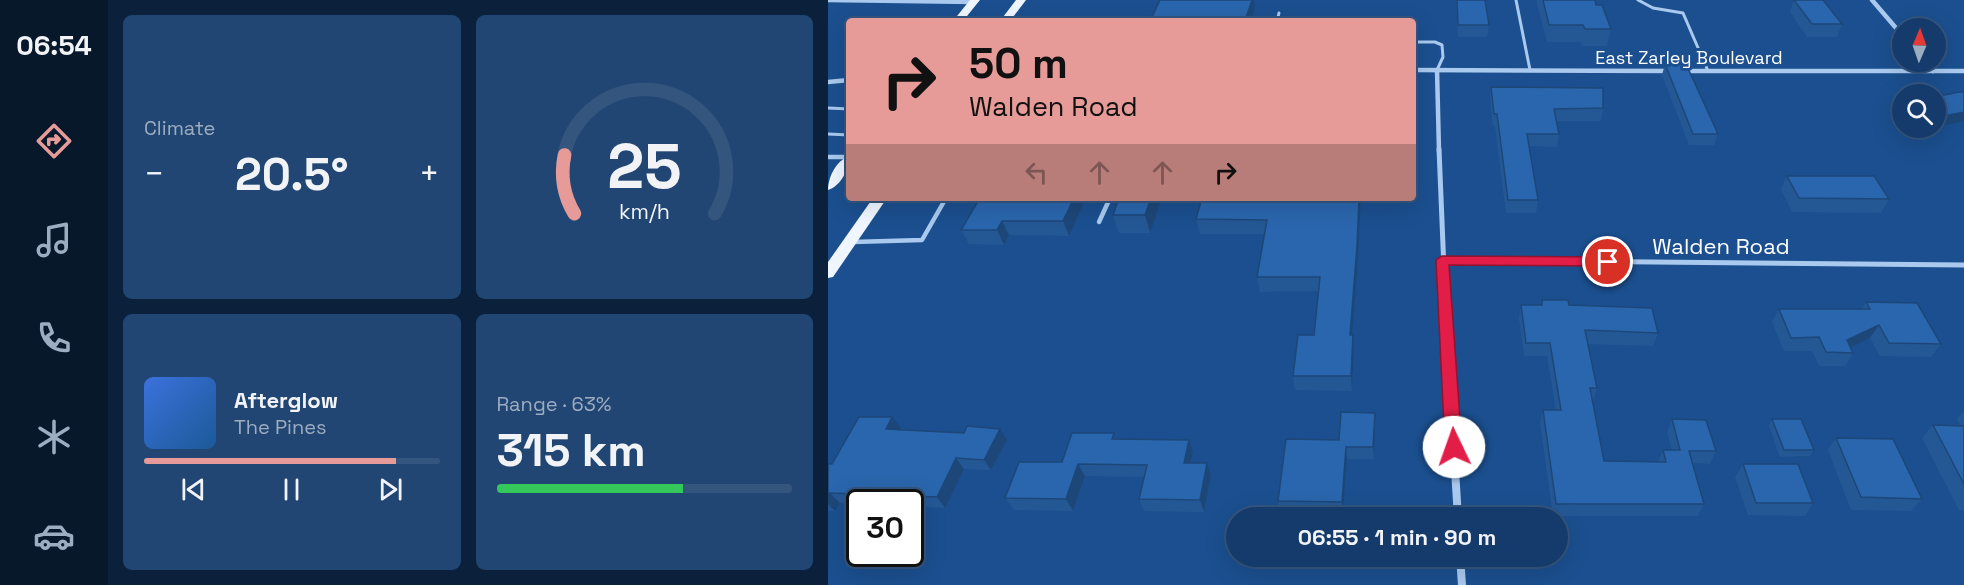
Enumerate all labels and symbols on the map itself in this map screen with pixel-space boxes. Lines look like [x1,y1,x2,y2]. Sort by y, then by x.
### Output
north arrow [1892,18,1946,72]
street label: East Zarley Boulevard [1595,46,1783,69]
street label: Walden Road [1652,232,1790,260]
pin [1582,236,1633,287]
position arrow [1422,415,1486,479]
speed limit sign: 30 [846,489,924,567]

